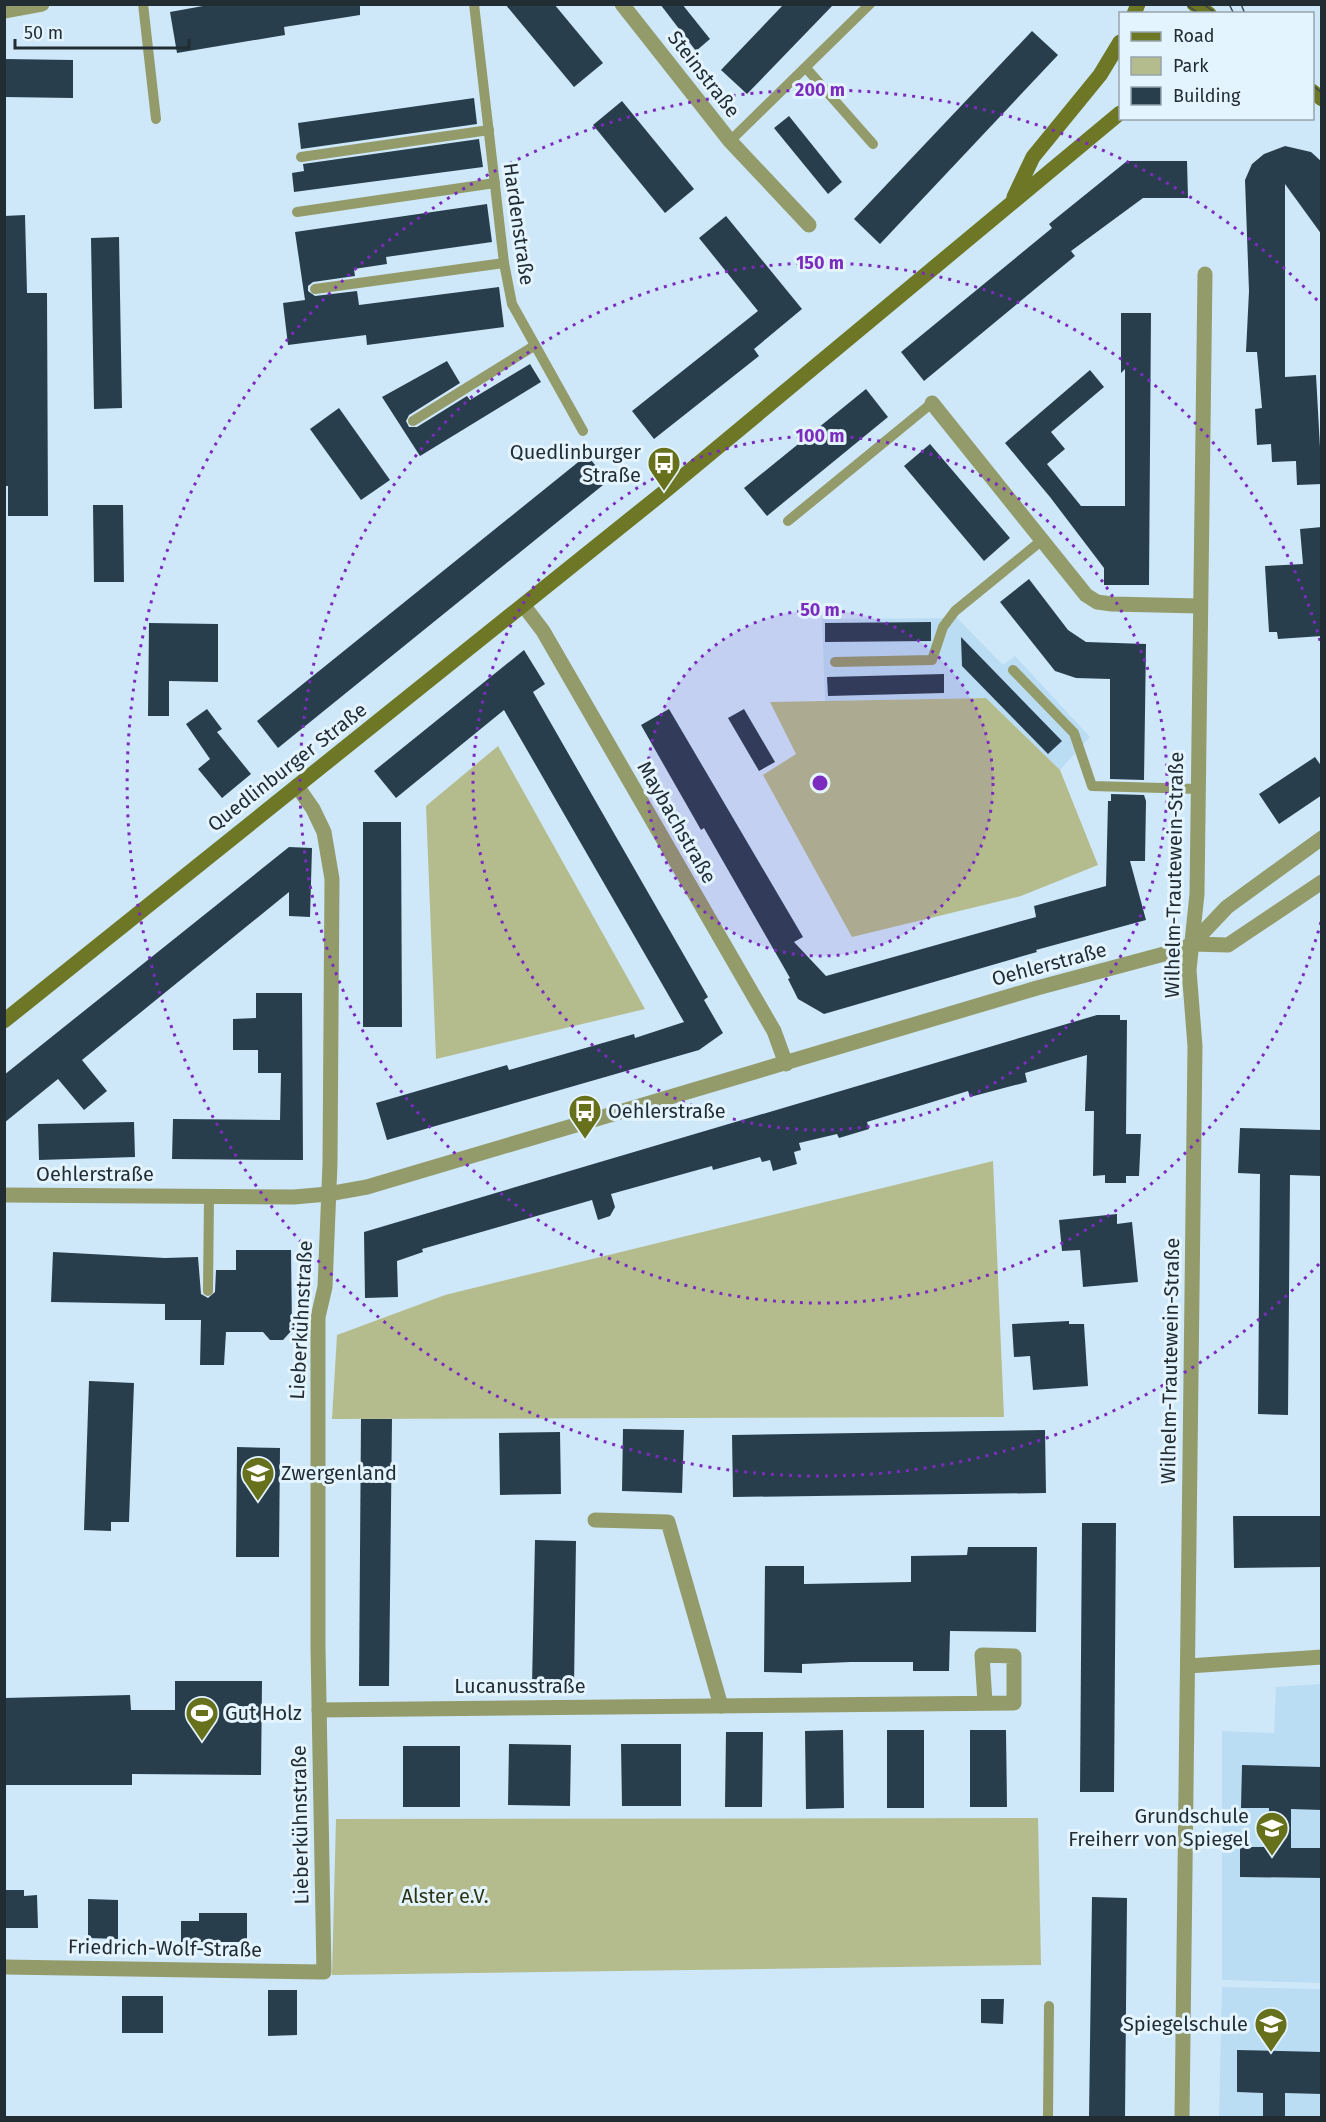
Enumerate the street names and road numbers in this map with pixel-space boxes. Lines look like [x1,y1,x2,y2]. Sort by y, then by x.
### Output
street label: Steinstraße [663,26,745,122]
street label: Hardenstraße [499,161,539,287]
street label: Quedlinburger Straße [203,697,371,837]
street label: Wilhelm-Trautewein-Straße [1160,752,1188,998]
street label: Maybachstraße [632,757,722,887]
street label: Oehlerstraße [989,937,1109,991]
street label: Oehlerstraße [36,1162,154,1186]
street label: Wilhelm-Trautewein-Straße [1156,1238,1184,1484]
street label: Lieberkühnstraße [285,1240,317,1400]
street label: Lucanusstraße [454,1674,586,1698]
street label: Lieberkühnstraße [287,1745,313,1905]
street label: Friedrich-Wolf-Straße [68,1934,262,1962]

